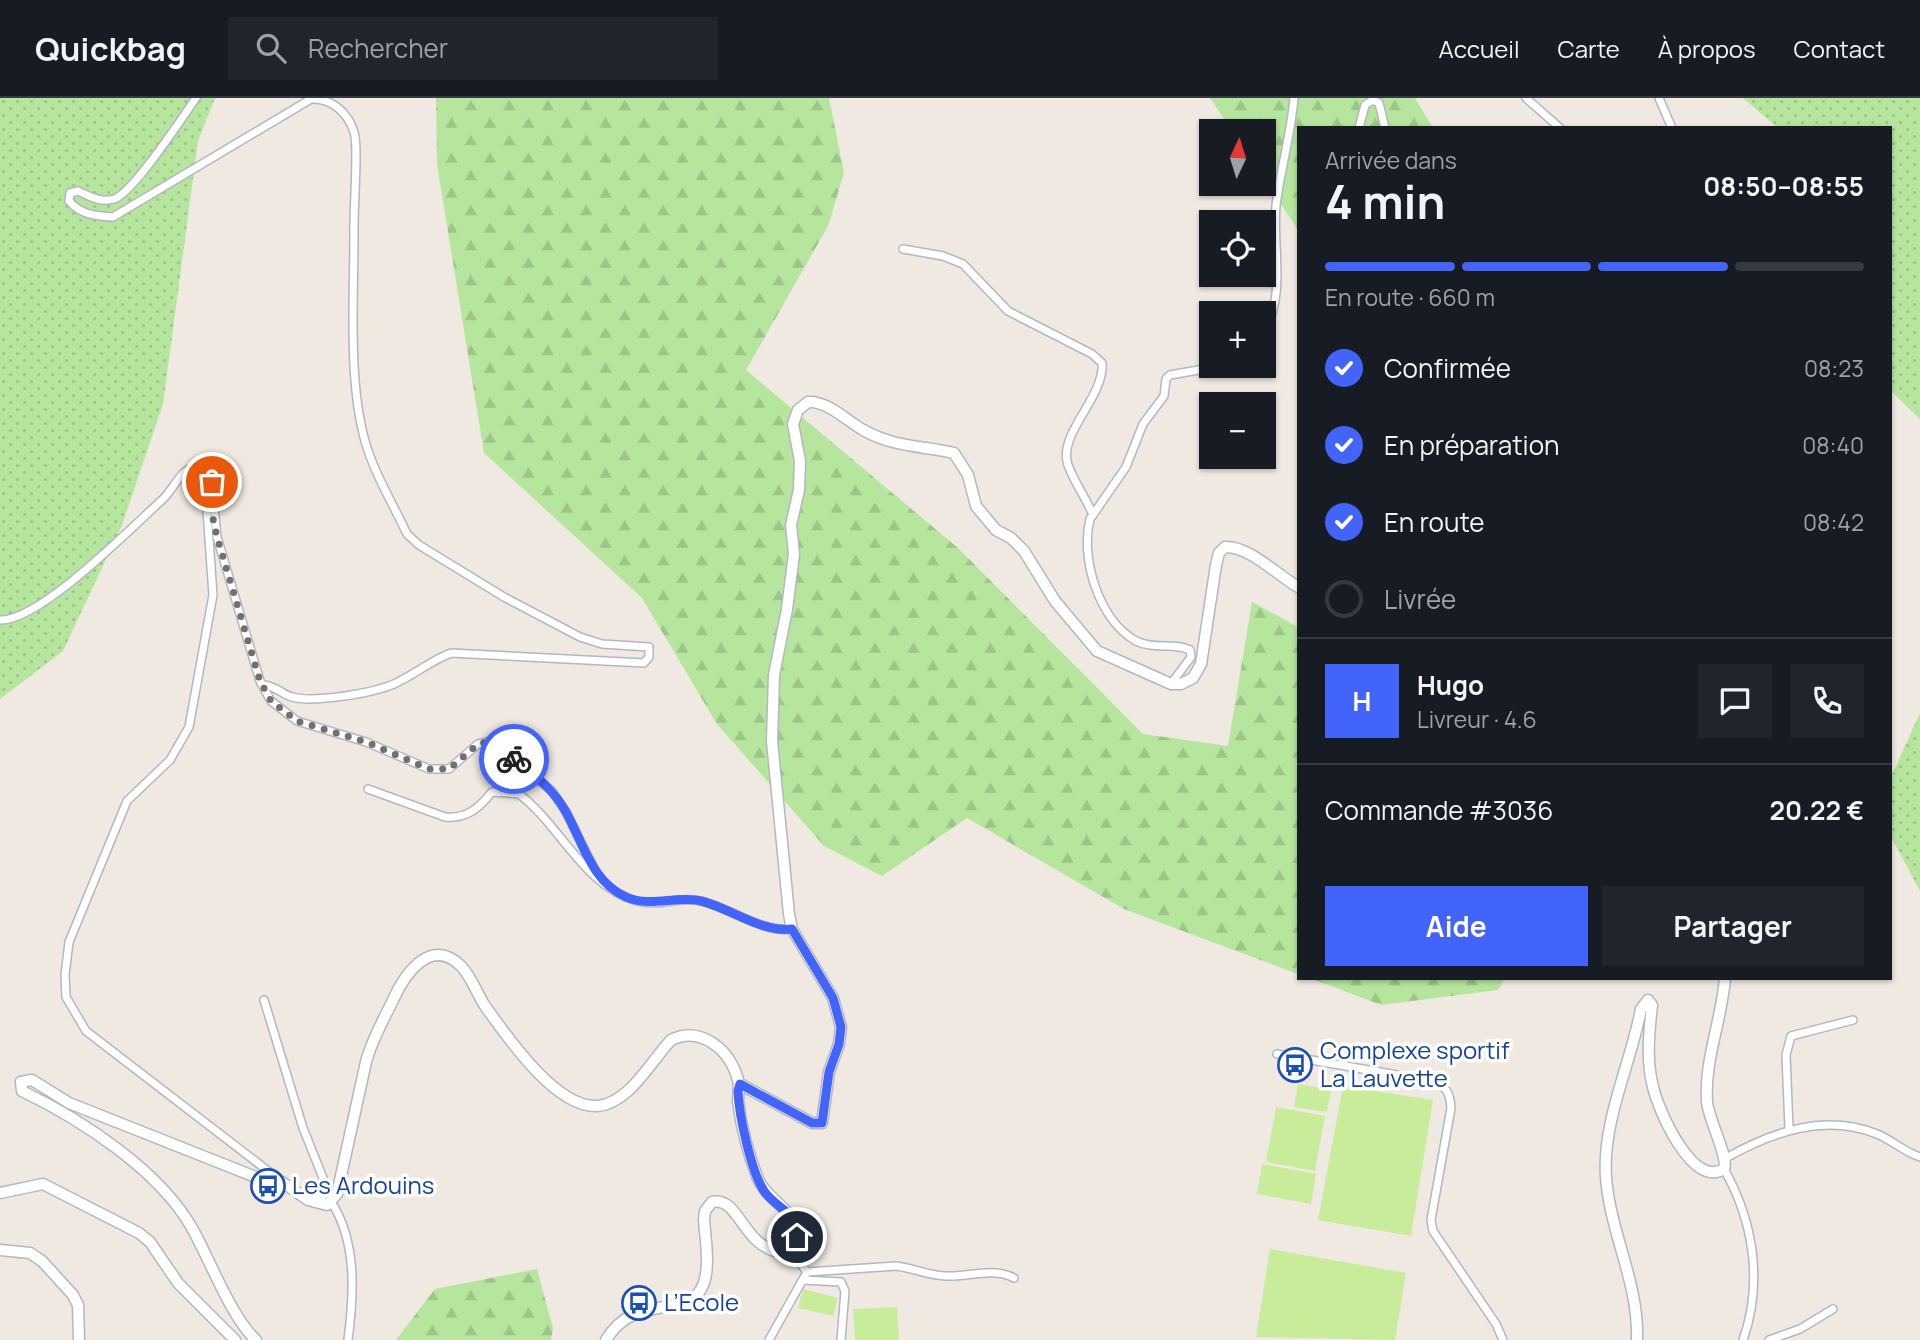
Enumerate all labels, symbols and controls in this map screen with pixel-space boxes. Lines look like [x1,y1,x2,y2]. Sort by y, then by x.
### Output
search box [228,17,718,80]
text: Quickbag [35,26,186,71]
icon: search [252,29,290,67]
text: Rechercher [308,30,448,66]
text: Accueil [1439,32,1519,65]
text: Carte [1557,32,1620,65]
text: À propos [1658,32,1756,65]
text: Contact [1794,32,1885,65]
north arrow [1199,119,1276,196]
map controls [1199,119,1276,469]
text: Arrivée dans [1325,144,1457,176]
text: 08:50–08:55 [1703,168,1864,204]
text: 4 min [1325,170,1445,233]
button: locate [1199,210,1276,287]
text: En route · 660 m [1325,281,1495,313]
button: + [1199,301,1276,378]
icon: check [1325,349,1363,387]
text: Confirmée [1384,350,1511,386]
text: 08:23 [1804,352,1864,384]
button: − [1199,392,1276,469]
icon: check [1325,426,1363,464]
text: En préparation [1384,427,1559,463]
text: 08:40 [1802,429,1864,461]
pin [182,452,242,512]
icon: bag [193,463,231,501]
icon: check [1325,503,1363,541]
text: En route [1384,504,1485,540]
text: 08:42 [1803,506,1864,538]
text: Livrée [1384,581,1456,617]
button: chat [1698,664,1772,738]
button: phone [1790,664,1864,738]
text: Hugo [1417,667,1484,703]
text: H [1353,683,1371,719]
text: Livreur · 4.6 [1417,703,1537,735]
courier [479,724,549,794]
icon: bike [495,740,533,778]
text: Commande #3036 [1325,792,1553,828]
text: 20.22 € [1770,792,1864,828]
button: Aide [1325,886,1588,966]
button: Partager [1602,886,1864,966]
place label: Complexe sportif La Lauvette [1320,1033,1510,1094]
bus stop icon: Complexe sportif La Lauvette [1276,1046,1314,1084]
bus stop icon: Les Ardouins [249,1167,287,1205]
place label: Les Ardouins [292,1168,434,1201]
pin [767,1207,827,1267]
icon: home [778,1218,816,1256]
bus stop icon: L’Ecole [620,1284,658,1322]
place label: L’Ecole [664,1285,739,1318]

